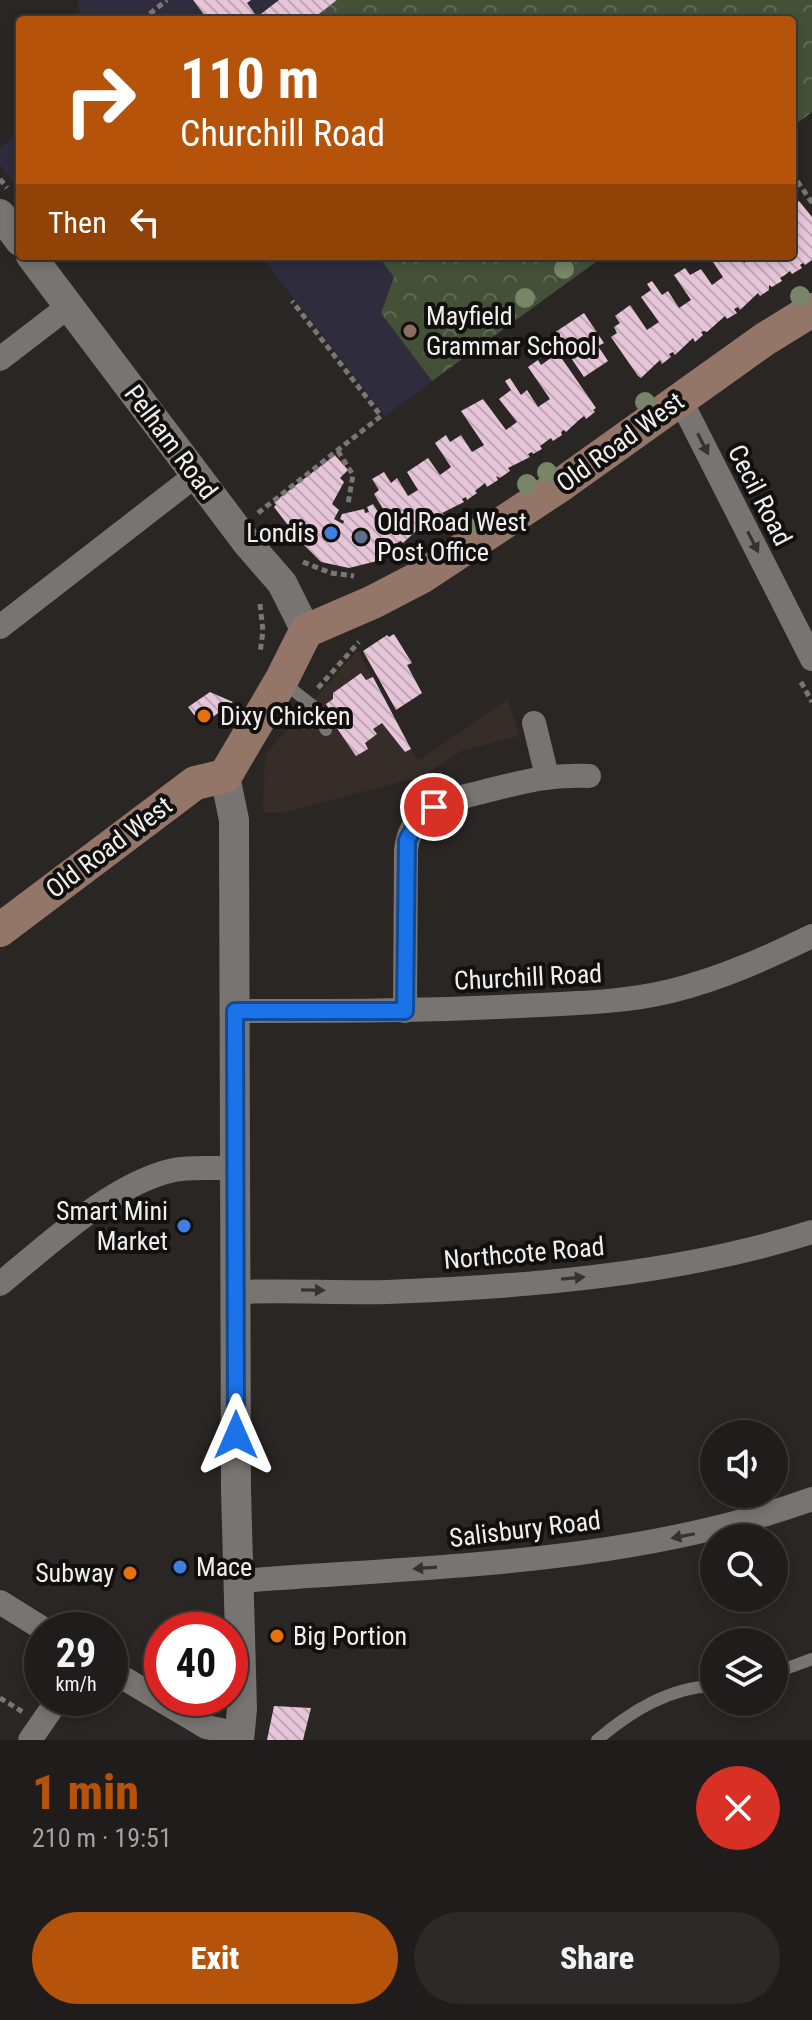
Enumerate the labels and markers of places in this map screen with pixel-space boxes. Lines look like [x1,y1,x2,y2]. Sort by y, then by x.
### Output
place label: Mayfield Grammar School [426,301,597,361]
marker: Mayfield Grammar School [401,322,419,340]
place label: Old Road West Post Office [377,507,527,567]
place label: Londis [246,518,315,548]
marker: Londis [322,524,340,542]
marker: Old Road West Post Office [352,528,370,546]
place label: Dixy Chicken [220,701,351,731]
marker: Dixy Chicken [195,707,213,725]
pin [400,773,468,841]
place label: Smart Mini Market [56,1196,168,1256]
marker: Smart Mini Market [175,1217,193,1235]
place label: Mace [196,1552,252,1582]
place label: Subway [35,1558,114,1588]
marker: Mace [171,1558,189,1576]
marker: Subway [121,1564,139,1582]
place label: Big Portion [293,1621,407,1651]
marker: Big Portion [268,1627,286,1645]

